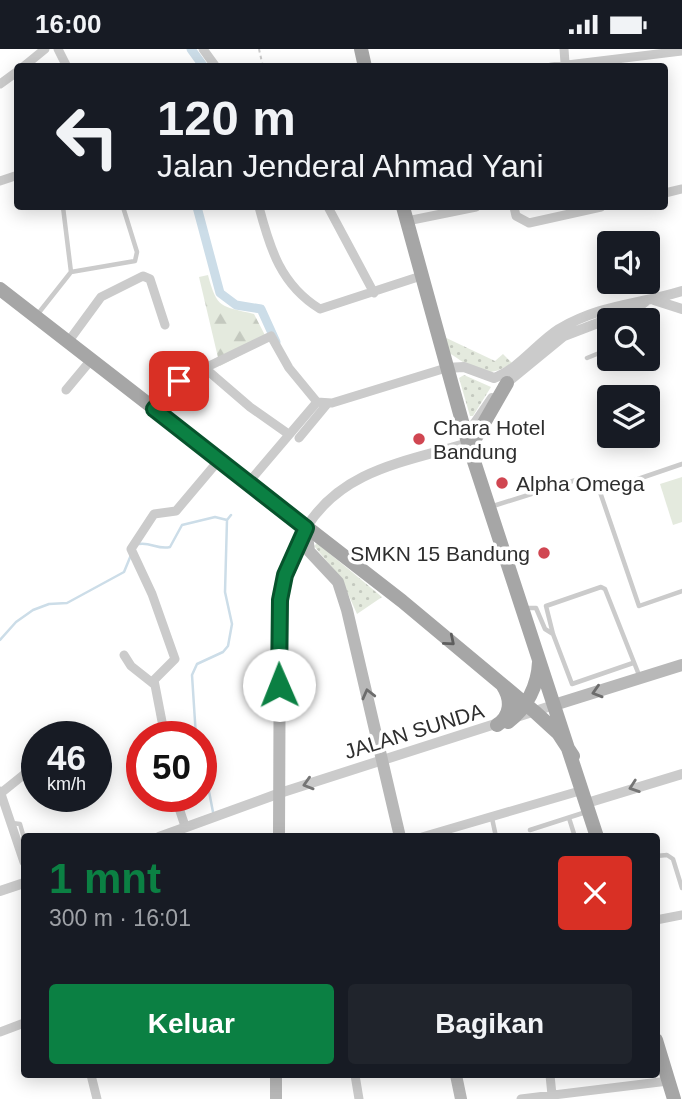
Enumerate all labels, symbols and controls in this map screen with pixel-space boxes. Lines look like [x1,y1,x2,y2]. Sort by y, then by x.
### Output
text: 16:00 [35,9,102,39]
icon: left [42,91,133,182]
text: 120 m [157,91,296,145]
text: Jalan Jenderal Ahmad Yani [157,148,544,184]
map controls [597,231,660,448]
button: sound [597,231,660,294]
button: search [597,308,660,371]
pin [149,351,209,411]
icon: arrive [160,362,198,400]
button: layers [597,385,660,448]
place label: Chara Hotel Bandung [433,416,545,463]
marker: Chara Hotel Bandung [411,431,427,447]
place label: Alpha Omega [516,472,645,495]
marker: Alpha Omega [494,475,510,491]
place label: SMKN 15 Bandung [350,542,530,565]
marker: SMKN 15 Bandung [536,545,552,561]
one-way arrow [441,633,454,645]
position arrow [242,648,316,722]
one-way arrow [591,683,603,698]
one-way arrow [362,688,376,700]
street label: JALAN SUNDA [341,699,487,763]
speed limit sign: 50 [126,721,217,812]
text: 46 [47,738,86,777]
text: km/h [47,774,86,794]
one-way arrow [303,776,315,790]
one-way arrow [628,779,641,793]
text: 1 mnt [49,855,161,902]
button: close [558,856,632,930]
text: 300 m · 16:01 [49,905,191,931]
button: Keluar [49,984,334,1064]
button: Bagikan [348,984,632,1064]

